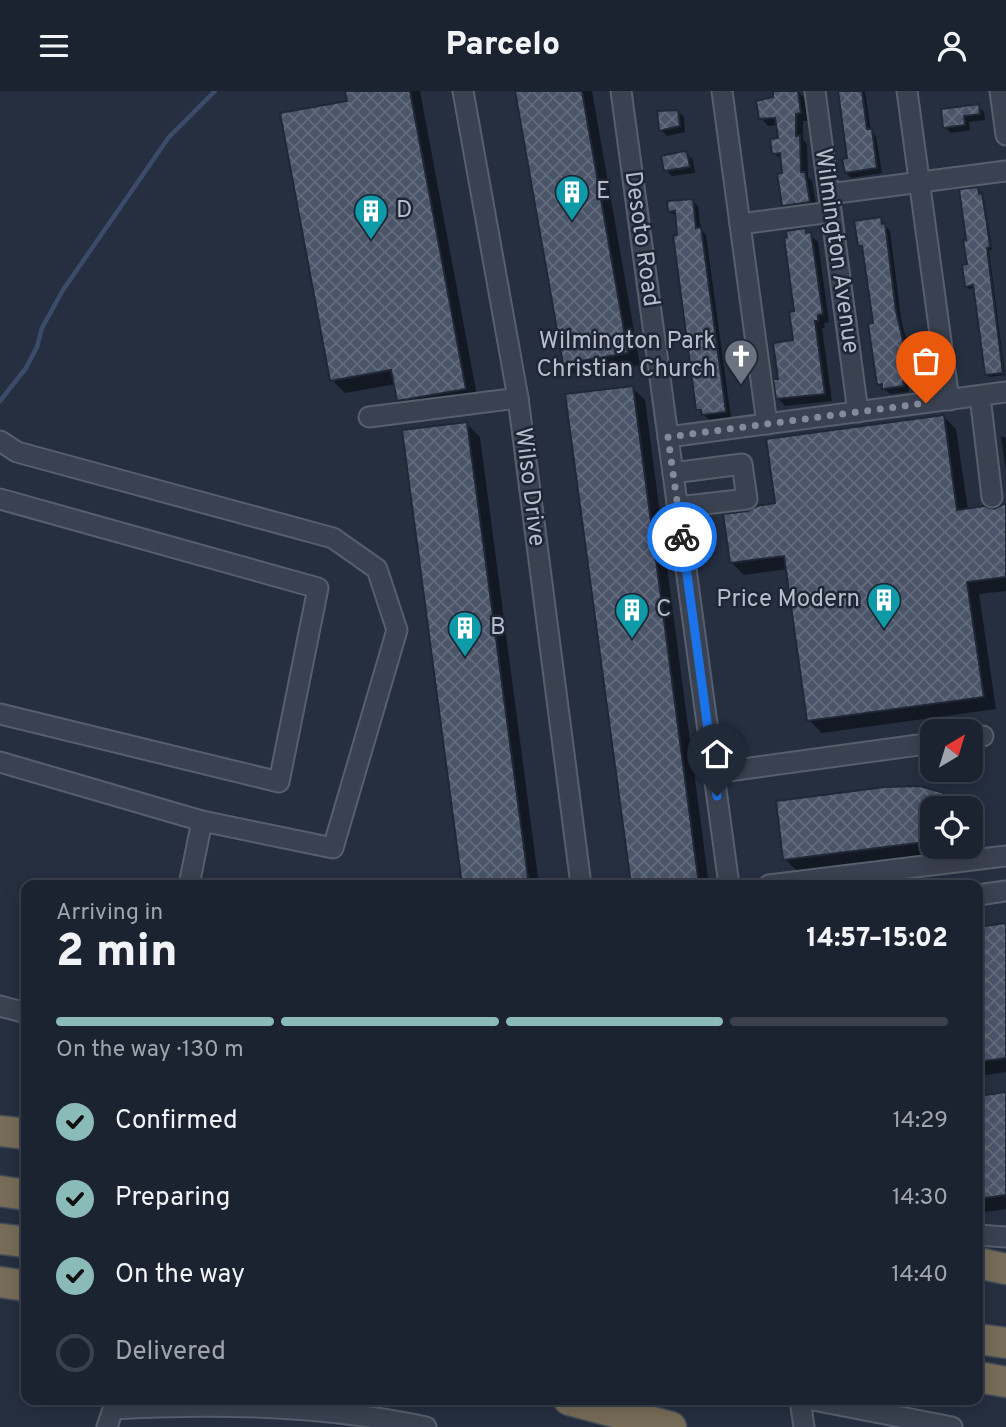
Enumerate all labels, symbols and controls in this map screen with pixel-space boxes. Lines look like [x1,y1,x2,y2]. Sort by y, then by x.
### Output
text: Parcelo [446,26,560,66]
icon: menu [35,27,73,65]
icon: person [933,27,971,65]
street label: Wilmington Avenue [807,146,865,356]
street label: Desoto Road [617,169,665,309]
building icon: E [553,173,591,222]
place label: E [596,177,610,207]
building icon: D [352,192,390,241]
place label: D [396,196,412,226]
place label: Wilmington Park Christian Church [537,327,716,385]
pin [896,331,956,403]
church icon: Wilmington Park Christian Church [722,337,760,386]
icon: bag [907,342,945,380]
street label: Wilso Drive [507,426,551,548]
courier [647,502,717,572]
icon: bike [663,518,701,556]
building icon: Price Modern [865,581,903,630]
place label: Price Modern [716,585,860,615]
building icon: C [613,591,651,640]
place label: C [656,595,672,625]
building icon: B [446,609,484,658]
place label: B [490,613,506,643]
north arrow [920,719,984,782]
map controls [920,719,983,859]
pin [687,724,747,796]
icon: home [698,735,736,773]
button: locate [920,796,983,859]
text: Arriving in [56,899,163,928]
text: 14:57–15:02 [806,923,948,956]
text: 2 min [56,924,178,983]
text: On the way · 130 m [56,1036,244,1065]
icon: check [56,1103,94,1141]
text: Confirmed [115,1105,238,1138]
text: 14:29 [893,1107,948,1136]
icon: check [56,1180,94,1218]
text: Preparing [115,1182,230,1215]
text: 14:30 [892,1184,948,1213]
icon: check [56,1257,94,1295]
text: On the way [115,1259,245,1292]
text: 14:40 [891,1261,948,1290]
text: Delivered [115,1336,226,1369]

